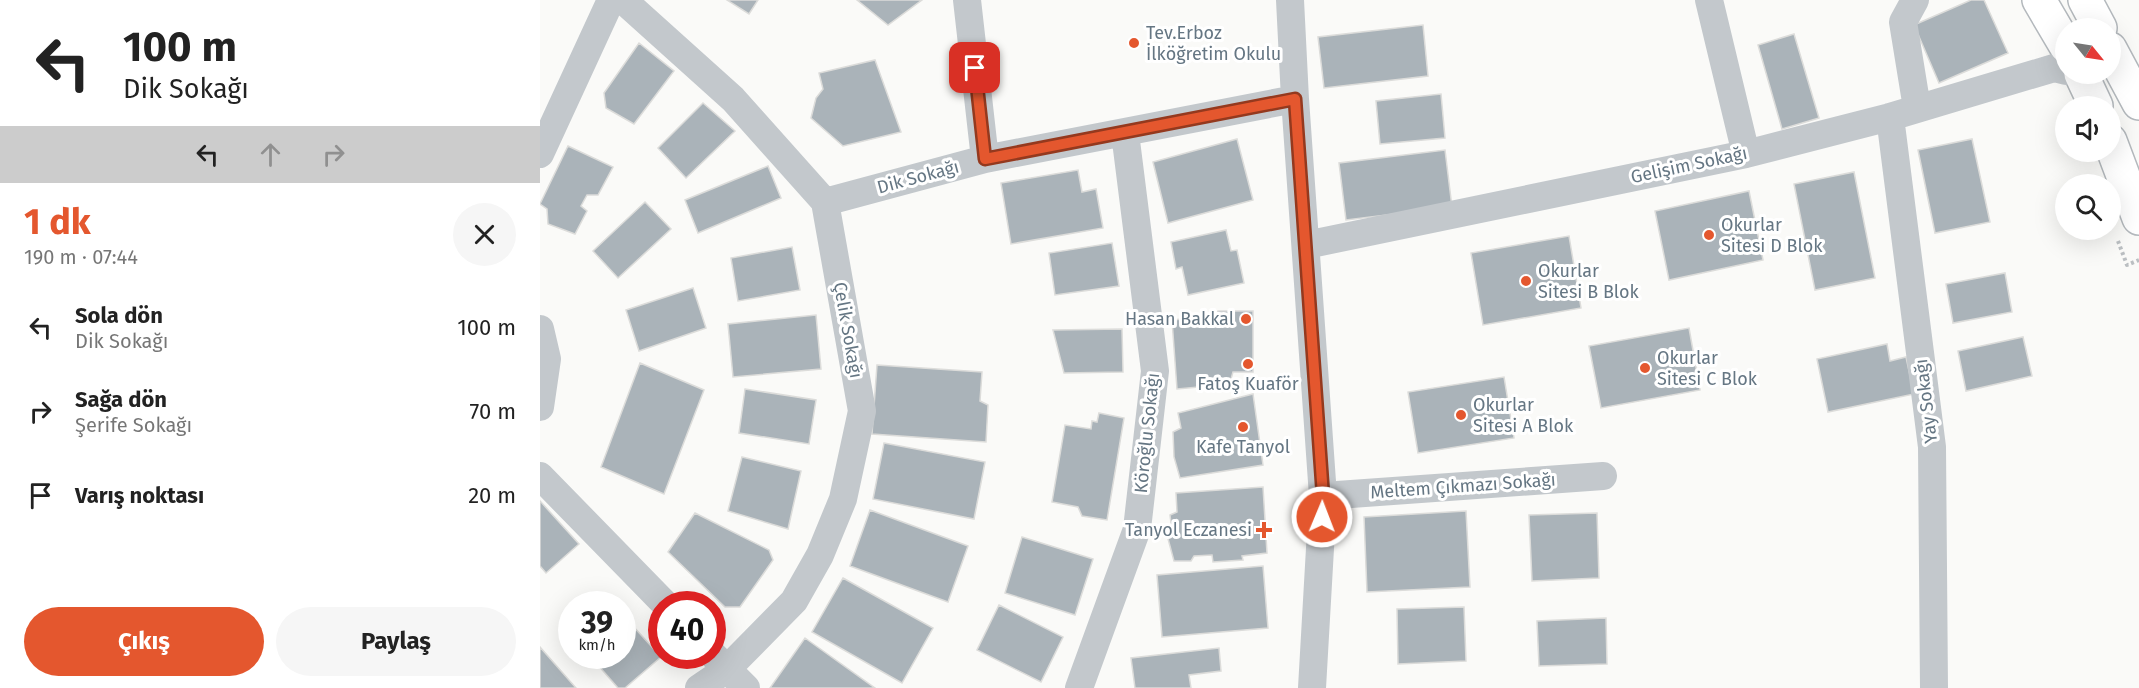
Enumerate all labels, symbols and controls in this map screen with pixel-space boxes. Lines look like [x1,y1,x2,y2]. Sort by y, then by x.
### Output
north arrow [2055,18,2121,84]
map controls [2055,18,2121,240]
text: 100 m [123,22,237,72]
place label: Tev.Erboz İlköğretim Okulu [1146,22,1281,65]
icon: left [24,24,102,102]
marker: Tev.Erboz İlköğretim Okulu [1127,36,1141,50]
pin [949,42,1000,93]
icon: arrive [958,51,991,84]
text: Dik Sokağı [123,73,249,105]
button: sound [2055,96,2121,162]
icon: left [191,138,224,171]
icon: ahead [254,138,287,171]
icon: right [317,138,350,171]
street label: Gelişim Sokağı [1629,142,1749,188]
street label: Dik Sokağı [875,156,961,198]
button: search [2055,174,2121,240]
text: 1 dk [24,200,91,244]
button: close [453,203,516,266]
place label: Okurlar Sitesi D Blok [1721,214,1823,257]
marker: Okurlar Sitesi D Blok [1702,228,1716,242]
text: 190 m · 07:44 [24,245,138,269]
place label: Okurlar Sitesi B Blok [1538,260,1640,303]
marker: Okurlar Sitesi B Blok [1519,274,1533,288]
street label: Çelik Sokağı [829,280,867,380]
text: Sola dön [75,302,163,329]
place label: Hasan Bakkal [1125,308,1234,330]
icon: left [24,311,57,344]
marker: Hasan Bakkal [1239,312,1253,326]
text: 100 m [457,314,516,341]
text: Dik Sokağı [75,329,168,353]
place label: Okurlar Sitesi C Blok [1657,347,1758,390]
marker: Fatoş Kuaför [1241,357,1255,371]
street label: Yay Sokağı [1910,357,1942,445]
marker: Okurlar Sitesi C Blok [1638,361,1652,375]
street label: Köroğlu Sokağı [1130,372,1164,494]
place label: Fatoş Kuaför [1197,373,1299,395]
text: Sağa dön [75,386,167,413]
place label: Okurlar Sitesi A Blok [1473,394,1574,437]
icon: right [24,395,57,428]
text: 70 m [470,398,516,425]
marker: Okurlar Sitesi A Blok [1454,408,1468,422]
text: Şerife Sokağı [75,413,192,437]
marker: Kafe Tanyol [1236,420,1250,434]
place label: Kafe Tanyol [1196,436,1290,458]
street label: Meltem Çıkmazı Sokağı [1370,469,1556,503]
icon: arrive [24,479,57,512]
text: Varış noktası [75,482,204,509]
text: 20 m [468,482,516,509]
position arrow [1290,485,1354,549]
place label: Tanyol Eczanesi [1125,519,1252,541]
marker: Tanyol Eczanesi [1257,523,1271,537]
speed limit sign: 40 [648,591,726,669]
text: 39 [581,605,613,641]
button: Çıkış [24,607,264,676]
button: Paylaş [276,607,516,676]
text: km/h [578,636,616,654]

